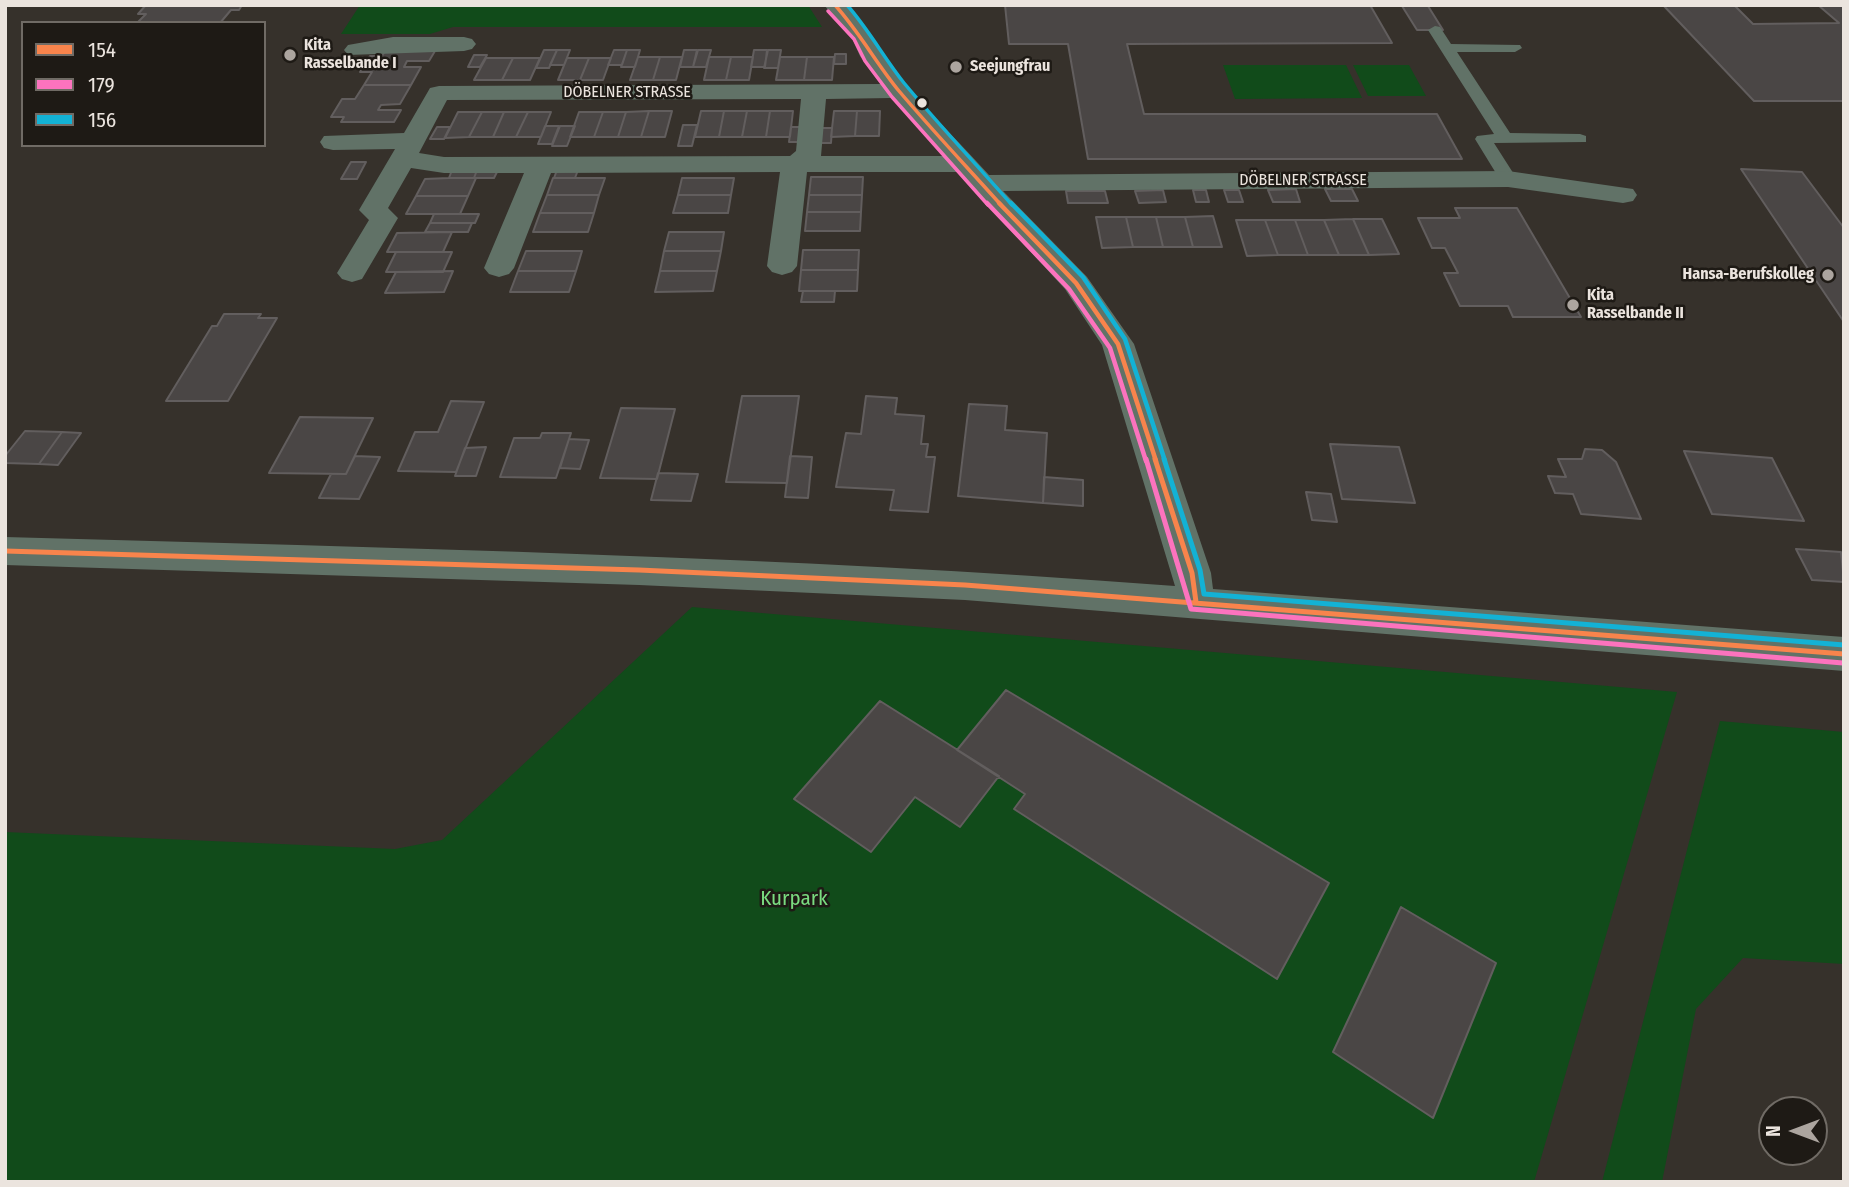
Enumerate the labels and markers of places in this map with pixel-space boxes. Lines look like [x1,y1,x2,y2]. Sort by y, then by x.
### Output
place label: Kita Rasselbande I [304,36,396,74]
marker: Kita Rasselbande I [282,47,298,63]
place label: Seejungfrau [970,57,1050,77]
marker: Seejungfrau [948,59,964,75]
unlabelled marker [915,96,929,110]
place label: Hansa-Berufskolleg [1683,265,1814,285]
marker: Hansa-Berufskolleg [1820,267,1836,283]
place label: Kita Rasselbande II [1587,286,1684,324]
marker: Kita Rasselbande II [1565,297,1581,313]

